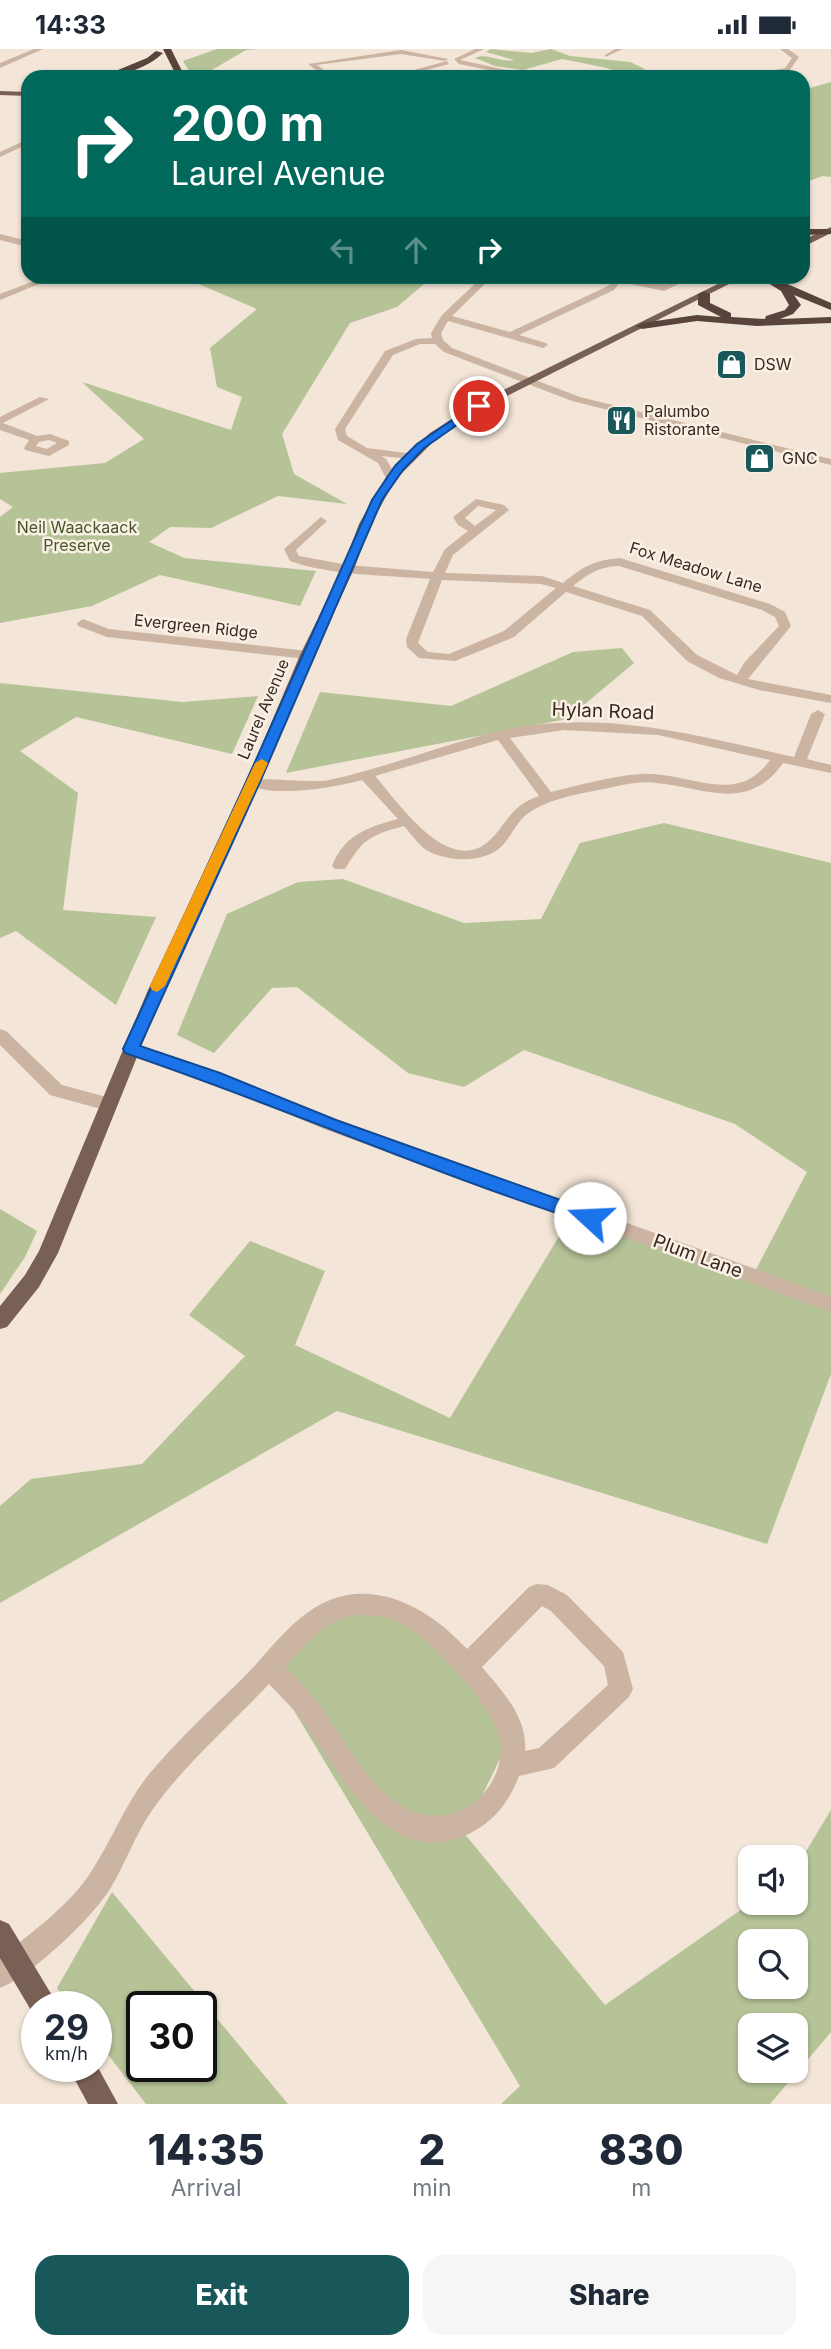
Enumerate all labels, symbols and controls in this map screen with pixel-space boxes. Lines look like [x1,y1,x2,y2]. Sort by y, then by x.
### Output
text: 14:33 [35,9,106,40]
text: 200 m [171,94,324,153]
icon: right [56,98,147,189]
text: Laurel Avenue [171,154,385,193]
icon: left [324,231,362,269]
icon: ahead [397,231,435,269]
icon: right [470,231,508,269]
shop icon: DSW [714,347,748,381]
place label: DSW [754,354,792,374]
pin [449,376,509,436]
icon: arrive [460,387,498,425]
place label: Palumbo Ristorante [644,401,720,439]
restaurant icon: Palumbo Ristorante [604,403,638,437]
shop icon: GNC [742,441,776,475]
place label: GNC [782,448,818,468]
park label: Neil Waackaack Preserve [17,517,137,555]
street label: Fox Meadow Lane [627,537,765,597]
street label: Evergreen Ridge [133,610,259,642]
street label: Laurel Avenue [233,656,293,762]
street label: Hylan Road [551,698,655,724]
position arrow [553,1181,627,1255]
street label: Plum Lane [650,1229,746,1283]
map controls [738,1845,808,2083]
button: sound [738,1845,808,1915]
button: search [738,1929,808,1999]
speed limit sign: 30 [126,1991,217,2082]
text: 29 [44,2006,89,2048]
button: layers [738,2013,808,2083]
text: km/h [45,2043,88,2064]
text: 14:35 [147,2124,265,2175]
text: 2 [418,2124,445,2175]
text: 830 [599,2124,684,2175]
text: Arrival [171,2174,241,2202]
text: min [412,2174,451,2202]
text: m [631,2174,651,2202]
button: Exit [35,2255,409,2335]
button: Share [423,2255,796,2335]

